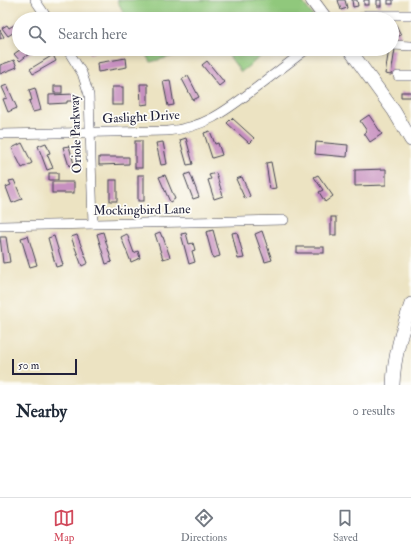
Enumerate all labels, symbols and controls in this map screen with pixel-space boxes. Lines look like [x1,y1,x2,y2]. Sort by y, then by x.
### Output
search box [12,12,399,56]
icon: search [26,23,48,45]
text: Search here [58,25,127,44]
street label: Oriole Parkway [67,94,86,174]
street label: Gaslight Drive [102,107,181,127]
street label: Mockingbird Lane [93,201,191,219]
scale bar [12,357,77,376]
text: 50 m [18,359,39,372]
text: Nearby [16,401,67,422]
text: 0 results [352,403,395,419]
tab: Map [53,507,75,544]
tab: Directions [181,507,227,544]
tab: Saved [333,507,358,544]

